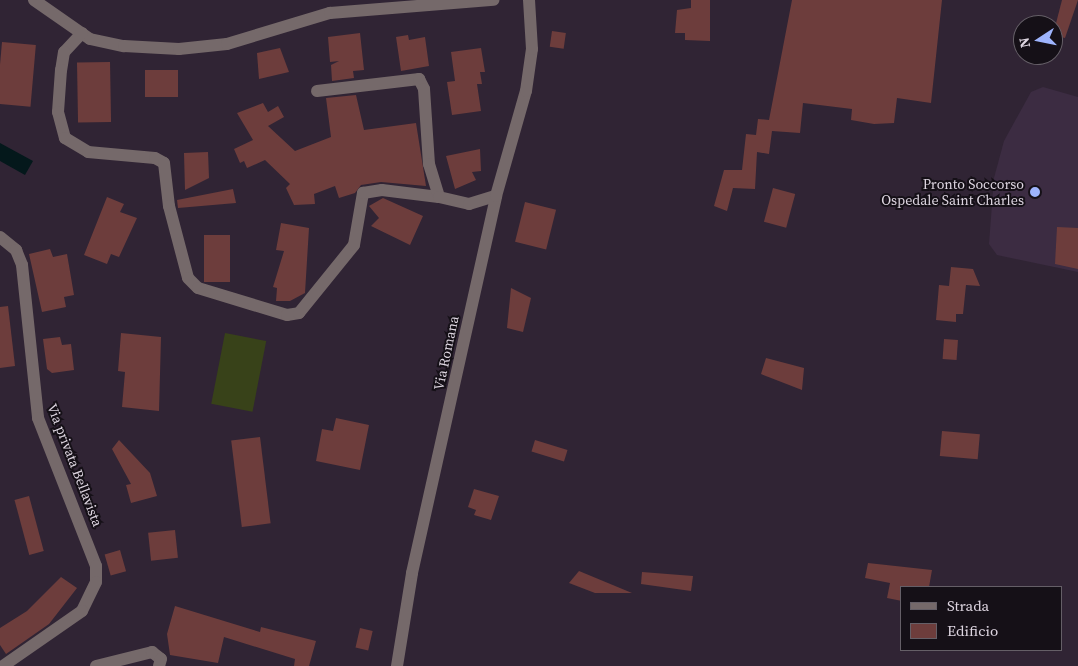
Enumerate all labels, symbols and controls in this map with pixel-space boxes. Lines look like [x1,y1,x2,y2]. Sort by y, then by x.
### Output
north arrow [1013,15,1063,65]
text: N [1013,36,1035,50]
place label: Pronto Soccorso Ospedale Saint Charles [881,176,1024,208]
marker: Pronto Soccorso Ospedale Saint Charles [1028,185,1042,199]
street label: Via Romana [430,314,462,392]
street label: Via privata Bellavista [44,401,106,529]
legend [900,586,1063,651]
text: Strada [947,595,989,616]
text: Edificio [947,620,998,641]

